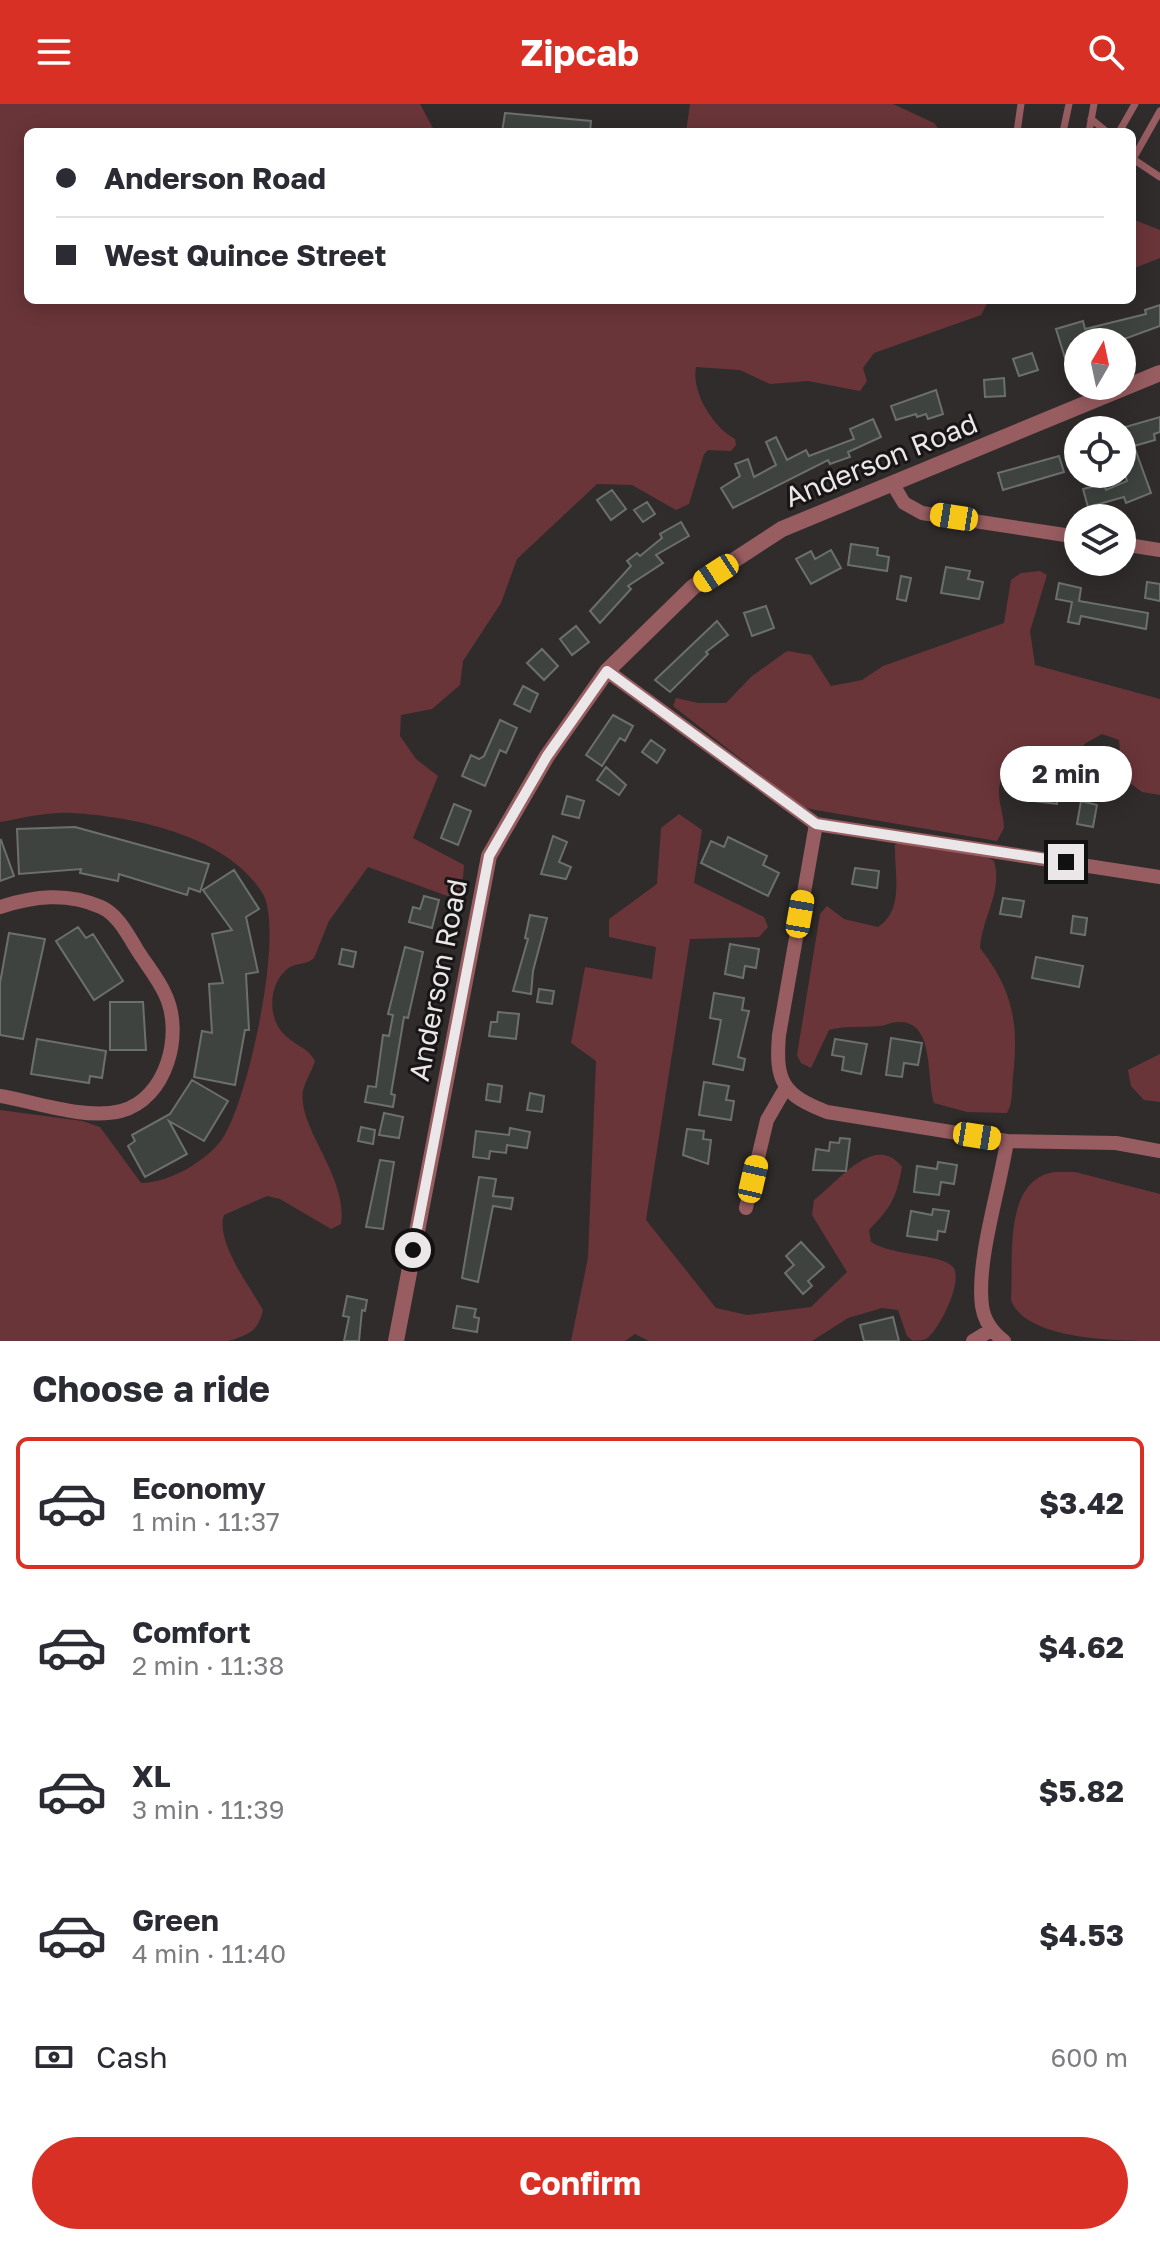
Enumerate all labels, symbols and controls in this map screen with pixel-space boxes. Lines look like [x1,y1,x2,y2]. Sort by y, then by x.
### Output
icon: menu [32,30,76,74]
icon: search [1084,30,1128,74]
text: Zipcab [521,31,639,74]
text: Anderson Road [104,160,326,196]
text: West Quince Street [104,237,386,273]
north arrow [1064,328,1136,400]
map controls [1064,328,1136,576]
street label: Anderson Road [780,406,982,513]
button: locate [1064,416,1136,488]
car [928,501,980,533]
button: layers [1064,504,1136,576]
car [689,550,743,596]
callout: 2 min [1000,746,1132,802]
text: 2 min [1032,758,1100,789]
route end [1048,844,1084,880]
street label: Anderson Road [402,876,473,1084]
car [784,888,816,940]
car [951,1120,1003,1152]
car [736,1153,770,1205]
route start [395,1232,431,1268]
text: Choose a ride [32,1367,270,1410]
icon: car [36,1467,108,1539]
text: Economy [132,1470,266,1506]
text: $3.42 [1039,1485,1124,1521]
text: 1 min · 11:37 [132,1506,280,1537]
icon: car [36,1611,108,1683]
text: Comfort [132,1614,251,1650]
text: $4.62 [1038,1629,1124,1665]
text: 2 min · 11:38 [132,1650,284,1681]
icon: car [36,1755,108,1827]
text: XL [132,1758,171,1794]
text: $5.82 [1039,1773,1124,1809]
text: 3 min · 11:39 [132,1794,284,1825]
icon: car [36,1899,108,1971]
text: Green [132,1902,219,1938]
text: $4.53 [1039,1917,1124,1953]
text: 4 min · 11:40 [132,1938,286,1969]
icon: cash [32,2035,76,2079]
text: Cash [96,2039,168,2075]
text: 600 m [1051,2042,1128,2073]
button: Confirm [32,2137,1128,2229]

